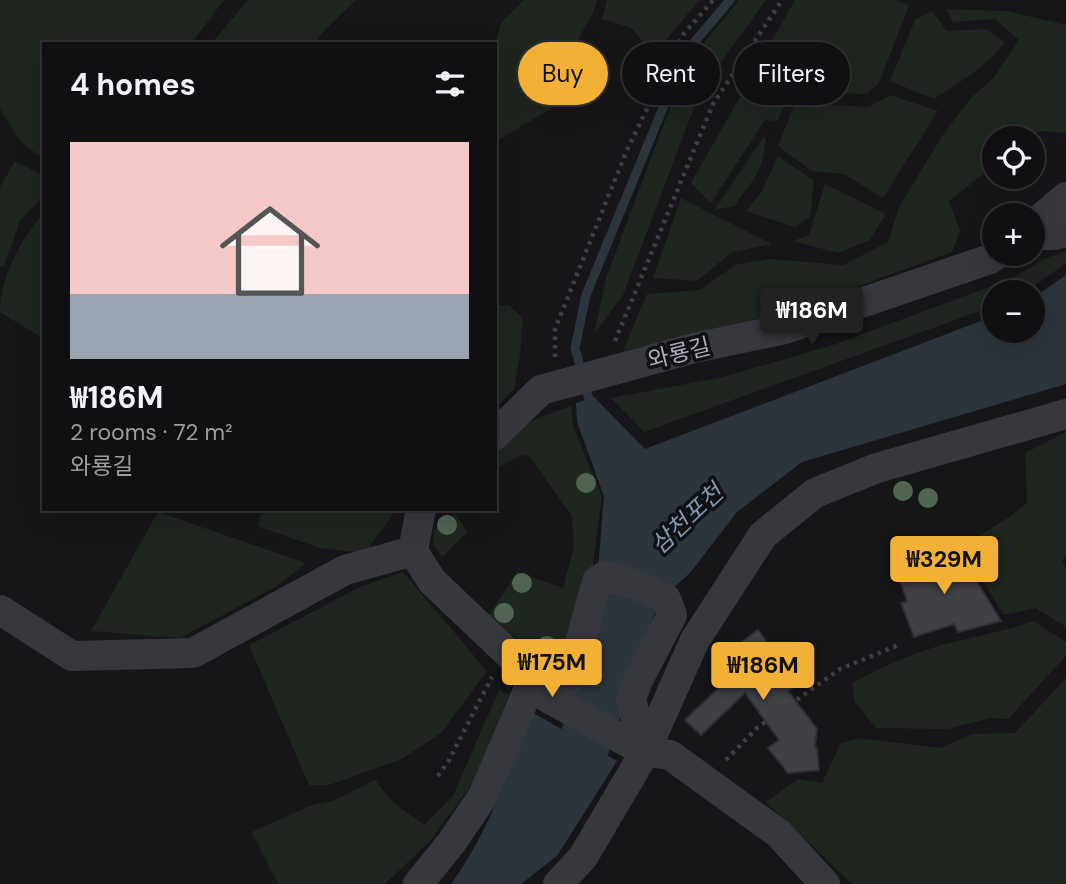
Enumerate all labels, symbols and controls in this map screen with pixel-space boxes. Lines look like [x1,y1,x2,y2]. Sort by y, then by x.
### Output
chip: Buy [518,42,608,105]
chip: Rent [622,42,720,105]
chip: Filters [734,42,850,105]
text: 4 homes [70,65,196,104]
icon: filters [431,65,469,103]
map controls [982,126,1045,343]
button: locate [982,126,1045,189]
icon: home [207,188,333,314]
button: + [982,203,1045,266]
button: − [982,280,1045,343]
pin: ₩186M [763,288,861,347]
text: ₩186M [776,295,848,325]
street label: 와룡길 [645,331,713,375]
text: ₩186M [70,378,163,417]
text: 2 rooms · 72 m² [70,417,233,447]
text: 와룡길 [70,451,133,481]
water label: 삼천포천 [644,475,732,560]
pin: ₩329M [895,536,993,596]
text: ₩329M [906,544,982,574]
pin: ₩175M [503,640,601,699]
pin: ₩186M [714,642,812,702]
text: ₩175M [518,647,586,677]
text: ₩186M [727,650,799,680]

